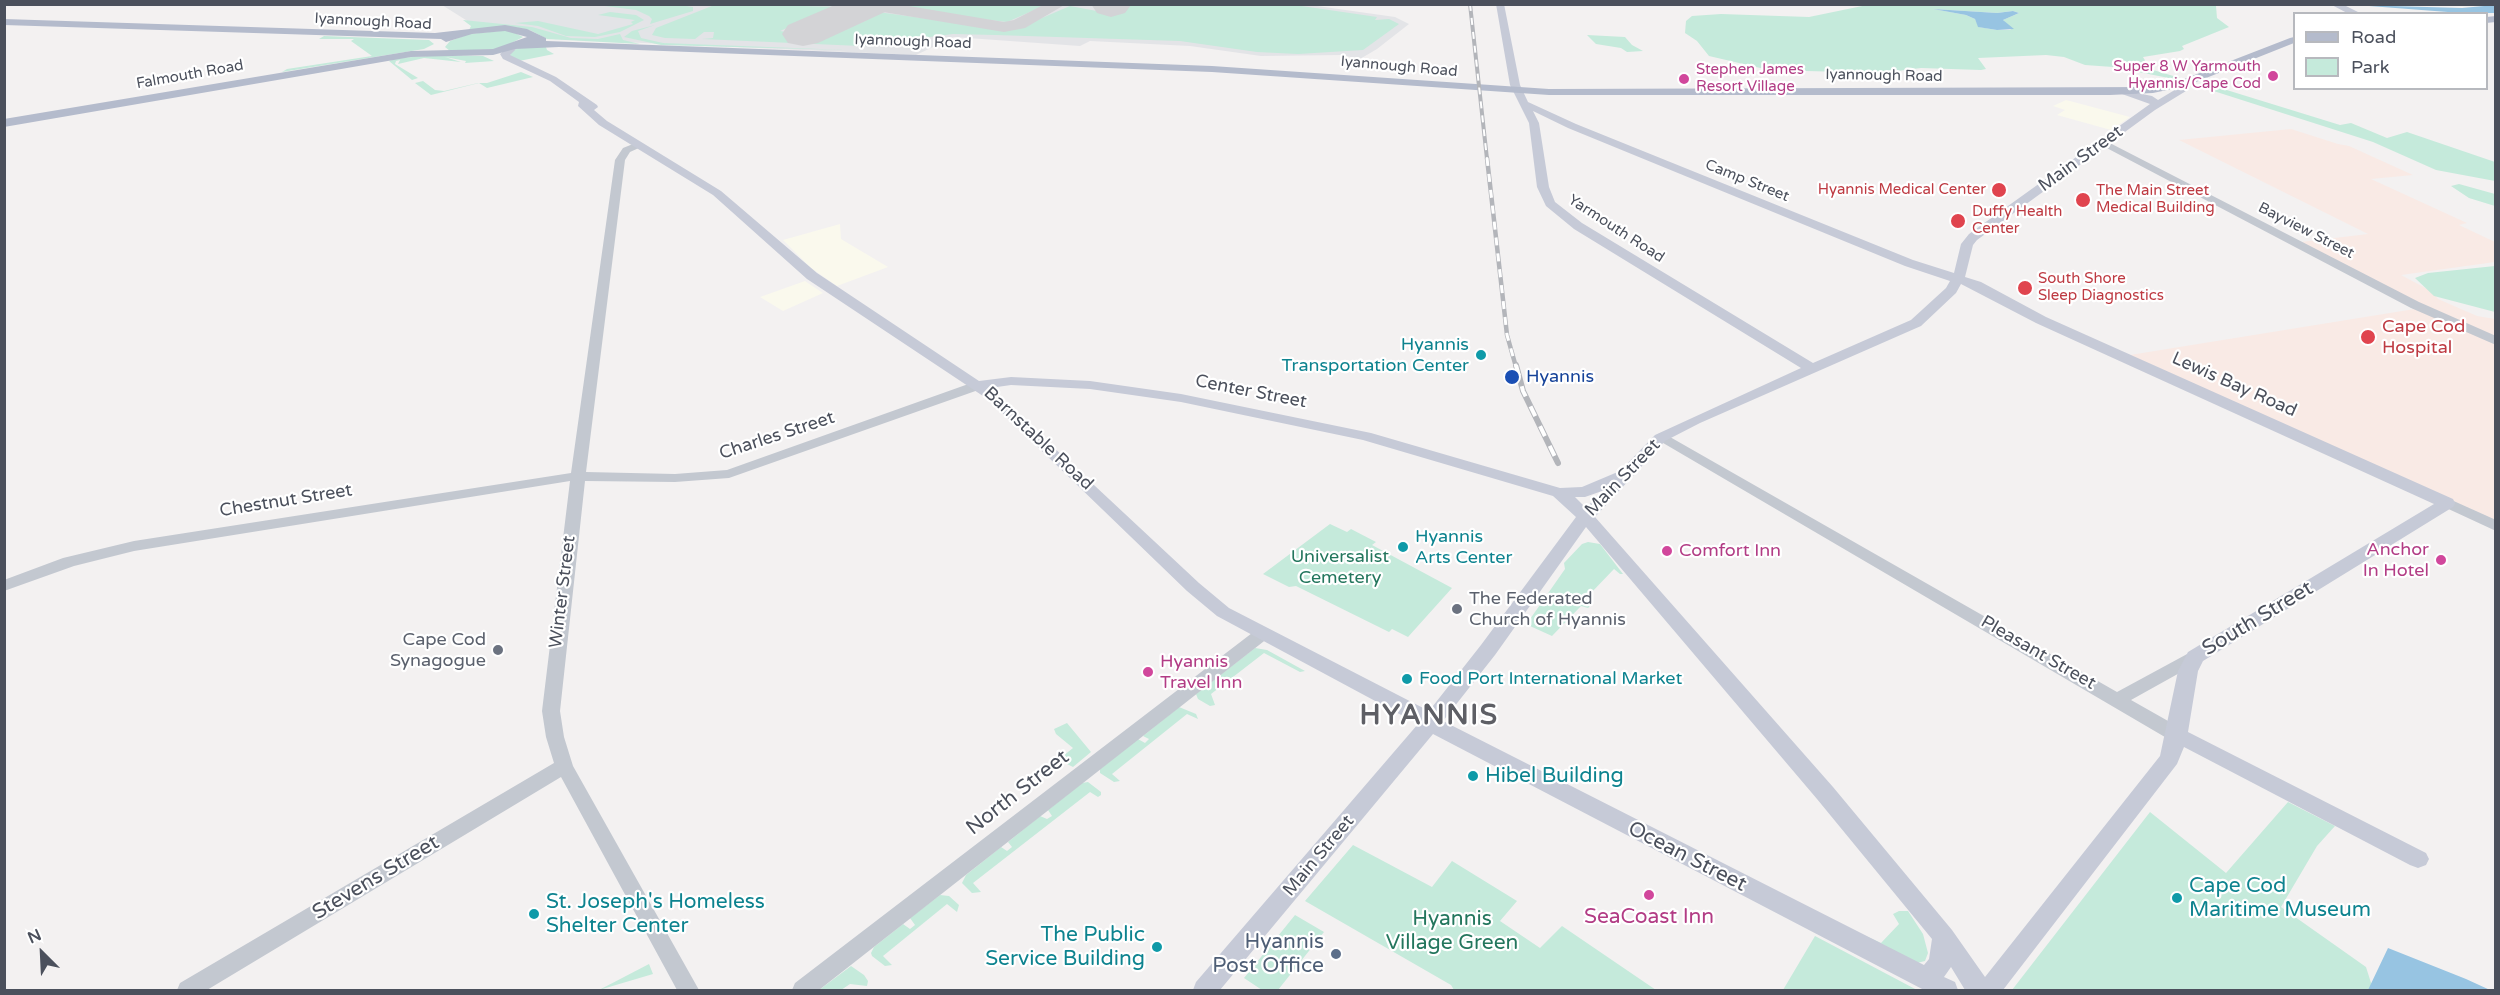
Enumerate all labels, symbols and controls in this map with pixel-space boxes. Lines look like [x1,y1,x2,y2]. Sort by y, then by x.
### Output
street label: Iyannough Road [314,10,432,34]
legend [2293,12,2488,90]
text: Road [2351,26,2396,48]
street label: Iyannough Road [854,31,972,53]
street label: Iyannough Road [1340,53,1458,81]
text: Park [2351,56,2389,78]
street label: Falmouth Road [135,57,245,93]
place label: Super 8 W Yarmouth Hyannis/Cape Cod [2113,58,2261,93]
place label: Stephen James Resort Village [1696,61,1804,96]
street label: Iyannough Road [1825,66,1943,86]
marker: Super 8 W Yarmouth Hyannis/Cape Cod [2266,69,2280,83]
marker: Stephen James Resort Village [1677,72,1691,86]
street label: Main Street [2035,121,2127,197]
street label: Camp Street [1702,156,1792,206]
place label: Hyannis Medical Center [1818,181,1986,199]
marker: Hyannis Medical Center [1990,181,2008,199]
place label: The Main Street Medical Building [2096,182,2215,217]
street label: Yarmouth Road [1565,191,1667,267]
marker: The Main Street Medical Building [2074,191,2092,209]
street label: Bayview Street [2255,199,2357,263]
place label: Duffy Health Center [1972,203,2062,238]
marker: Duffy Health Center [1949,212,1967,230]
place label: South Shore Sleep Diagnostics [2038,270,2164,305]
marker: South Shore Sleep Diagnostics [2016,279,2034,297]
place label: Cape Cod Hospital [2382,316,2465,358]
marker: Cape Cod Hospital [2359,328,2377,346]
place label: Hyannis Transportation Center [1282,334,1469,376]
marker: Hyannis Transportation Center [1474,348,1488,362]
street label: Lewis Bay Road [2168,348,2300,422]
place label: Hyannis [1526,366,1594,388]
marker: Hyannis [1503,368,1521,386]
street label: Center Street [1193,371,1309,413]
street label: Barnstable Road [979,383,1097,495]
street label: Charles Street [717,407,837,465]
street label: Main Street [1581,435,1665,521]
street label: Chestnut Street [218,480,354,522]
place label: Hyannis Arts Center [1415,526,1512,568]
street label: Winter Street [545,535,581,649]
place label: Anchor In Hotel [2363,539,2429,582]
marker: Hyannis Arts Center [1396,540,1410,554]
place label: Comfort Inn [1679,540,1781,562]
marker: Comfort Inn [1660,544,1674,558]
park label: Universalist Cemetery [1291,546,1389,588]
marker: Anchor In Hotel [2434,553,2448,567]
street label: South Street [2198,576,2318,662]
place label: The Federated Church of Hyannis [1469,588,1626,630]
marker: The Federated Church of Hyannis [1450,602,1464,616]
street label: Pleasant Street [1977,611,2099,695]
place label: Cape Cod Synagogue [390,629,486,672]
marker: Cape Cod Synagogue [491,643,505,657]
place label: Hyannis Travel Inn [1160,651,1242,694]
marker: Hyannis Travel Inn [1141,665,1155,679]
place label: Food Port International Market [1419,668,1682,690]
marker: Food Port International Market [1400,672,1414,686]
district label: HYANNIS [1360,700,1498,734]
street label: North Street [962,745,1074,841]
place label: Hibel Building [1485,763,1624,789]
marker: Hibel Building [1466,769,1480,783]
street label: Main Street [1279,811,1359,901]
street label: Ocean Street [1623,816,1751,898]
street label: Stevens Street [308,830,444,926]
place label: Cape Cod Maritime Museum [2189,873,2371,923]
marker: SeaCoast Inn [1642,888,1656,902]
place label: St. Joseph's Homeless Shelter Center [546,889,765,939]
marker: Cape Cod Maritime Museum [2170,891,2184,905]
place label: SeaCoast Inn [1584,904,1714,930]
park label: Hyannis Village Green [1386,906,1518,956]
marker: St. Joseph's Homeless Shelter Center [527,907,541,921]
place label: The Public Service Building [985,922,1145,972]
north arrow [12,923,72,983]
text: N [25,925,45,948]
place label: Hyannis Post Office [1212,929,1324,979]
marker: The Public Service Building [1150,940,1164,954]
marker: Hyannis Post Office [1329,947,1343,961]

